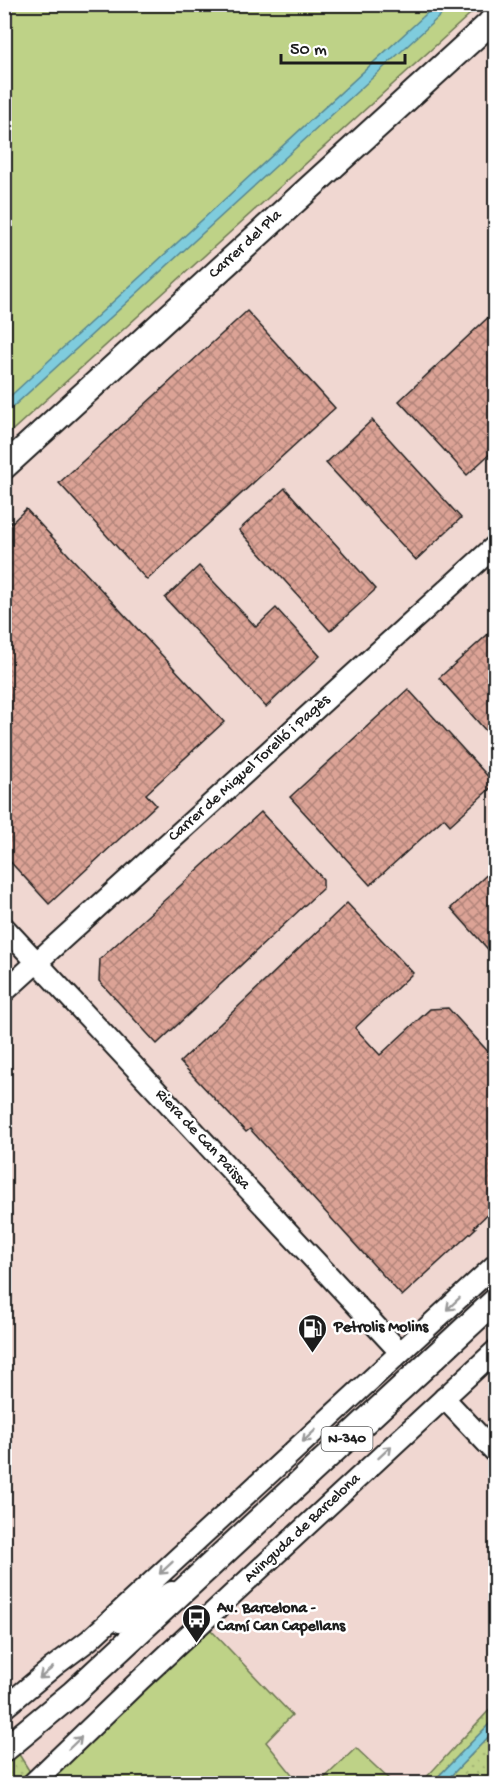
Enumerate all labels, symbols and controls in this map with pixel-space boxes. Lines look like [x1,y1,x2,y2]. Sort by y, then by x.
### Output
scale bar [281,27,406,65]
text: 50 m [290,40,327,61]
street label: Carrer del Pla [206,206,287,284]
street label: Carrer de Miquel Torelló i Pagès [165,691,336,847]
street label: Riera de Can Païssa [150,1086,254,1195]
one-way arrow [445,1296,460,1311]
fuel station icon: Petrolis Molins [297,1312,329,1354]
place label: Petrolis Molins [333,1319,429,1338]
road number: N-340 [322,1427,372,1451]
one-way arrow [302,1429,317,1443]
one-way arrow [378,1445,393,1459]
street label: Avinguda de Barcelona [241,1469,366,1588]
one-way arrow [159,1561,174,1575]
place label: Av. Barcelona - Camí Can Capellans [216,1600,346,1637]
bus stop icon: Av. Barcelona - Camí Can Capellans [180,1602,212,1644]
one-way arrow [39,1666,54,1680]
one-way arrow [67,1736,82,1750]

